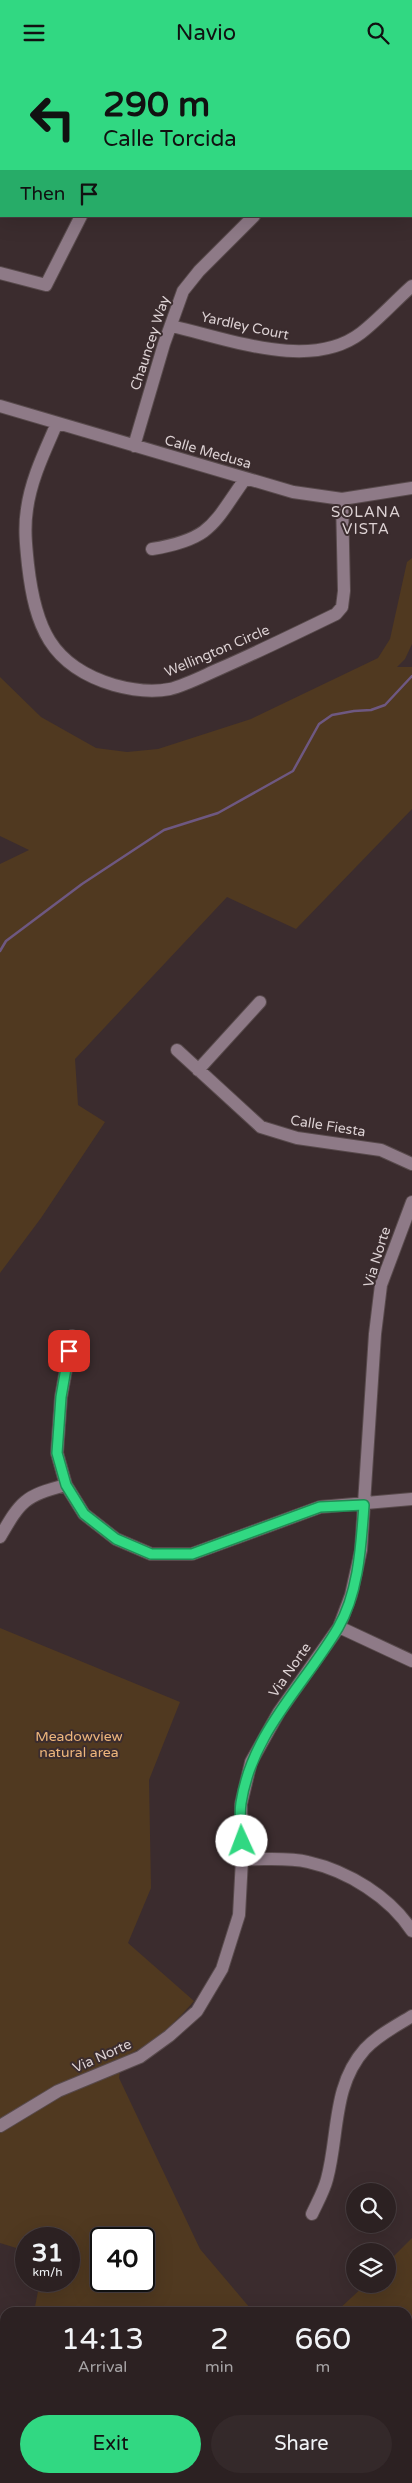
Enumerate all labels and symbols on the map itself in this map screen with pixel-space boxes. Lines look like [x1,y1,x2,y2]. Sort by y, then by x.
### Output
street label: Chauncey Way [127,293,173,392]
street label: Yardley Court [199,308,291,344]
street label: Calle Medusa [163,432,253,472]
district label: SOLANA VISTA [331,503,401,538]
street label: Wellington Circle [162,621,272,681]
street label: Calle Fiesta [289,1112,367,1140]
street label: Via Norte [360,1224,394,1289]
pin [48,1330,90,1372]
street label: Via Norte [265,1639,315,1701]
park label: Meadowview natural area [35,1728,123,1761]
position arrow [215,1814,267,1866]
street label: Via Norte [70,2035,134,2077]
speed limit sign: 40 [90,2227,155,2292]

